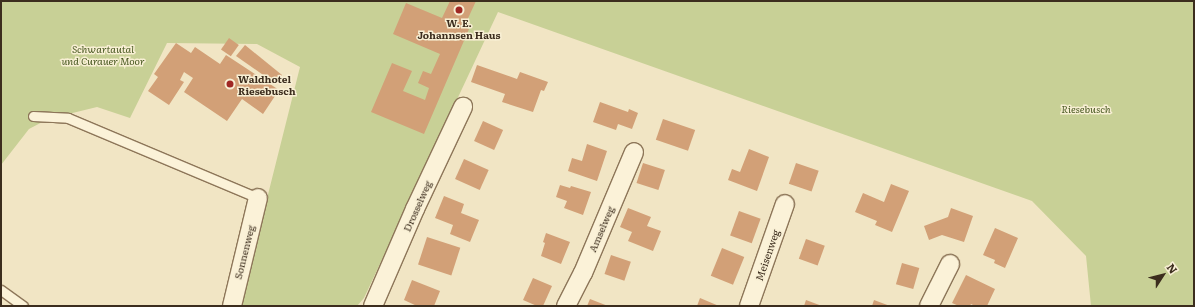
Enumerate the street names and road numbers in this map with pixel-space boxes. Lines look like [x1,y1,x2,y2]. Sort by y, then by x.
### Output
street label: Drosselweg [400,179,434,233]
street label: Amselweg [586,204,616,254]
street label: Sonnenweg [231,224,257,280]
street label: Meisenweg [753,228,781,282]

